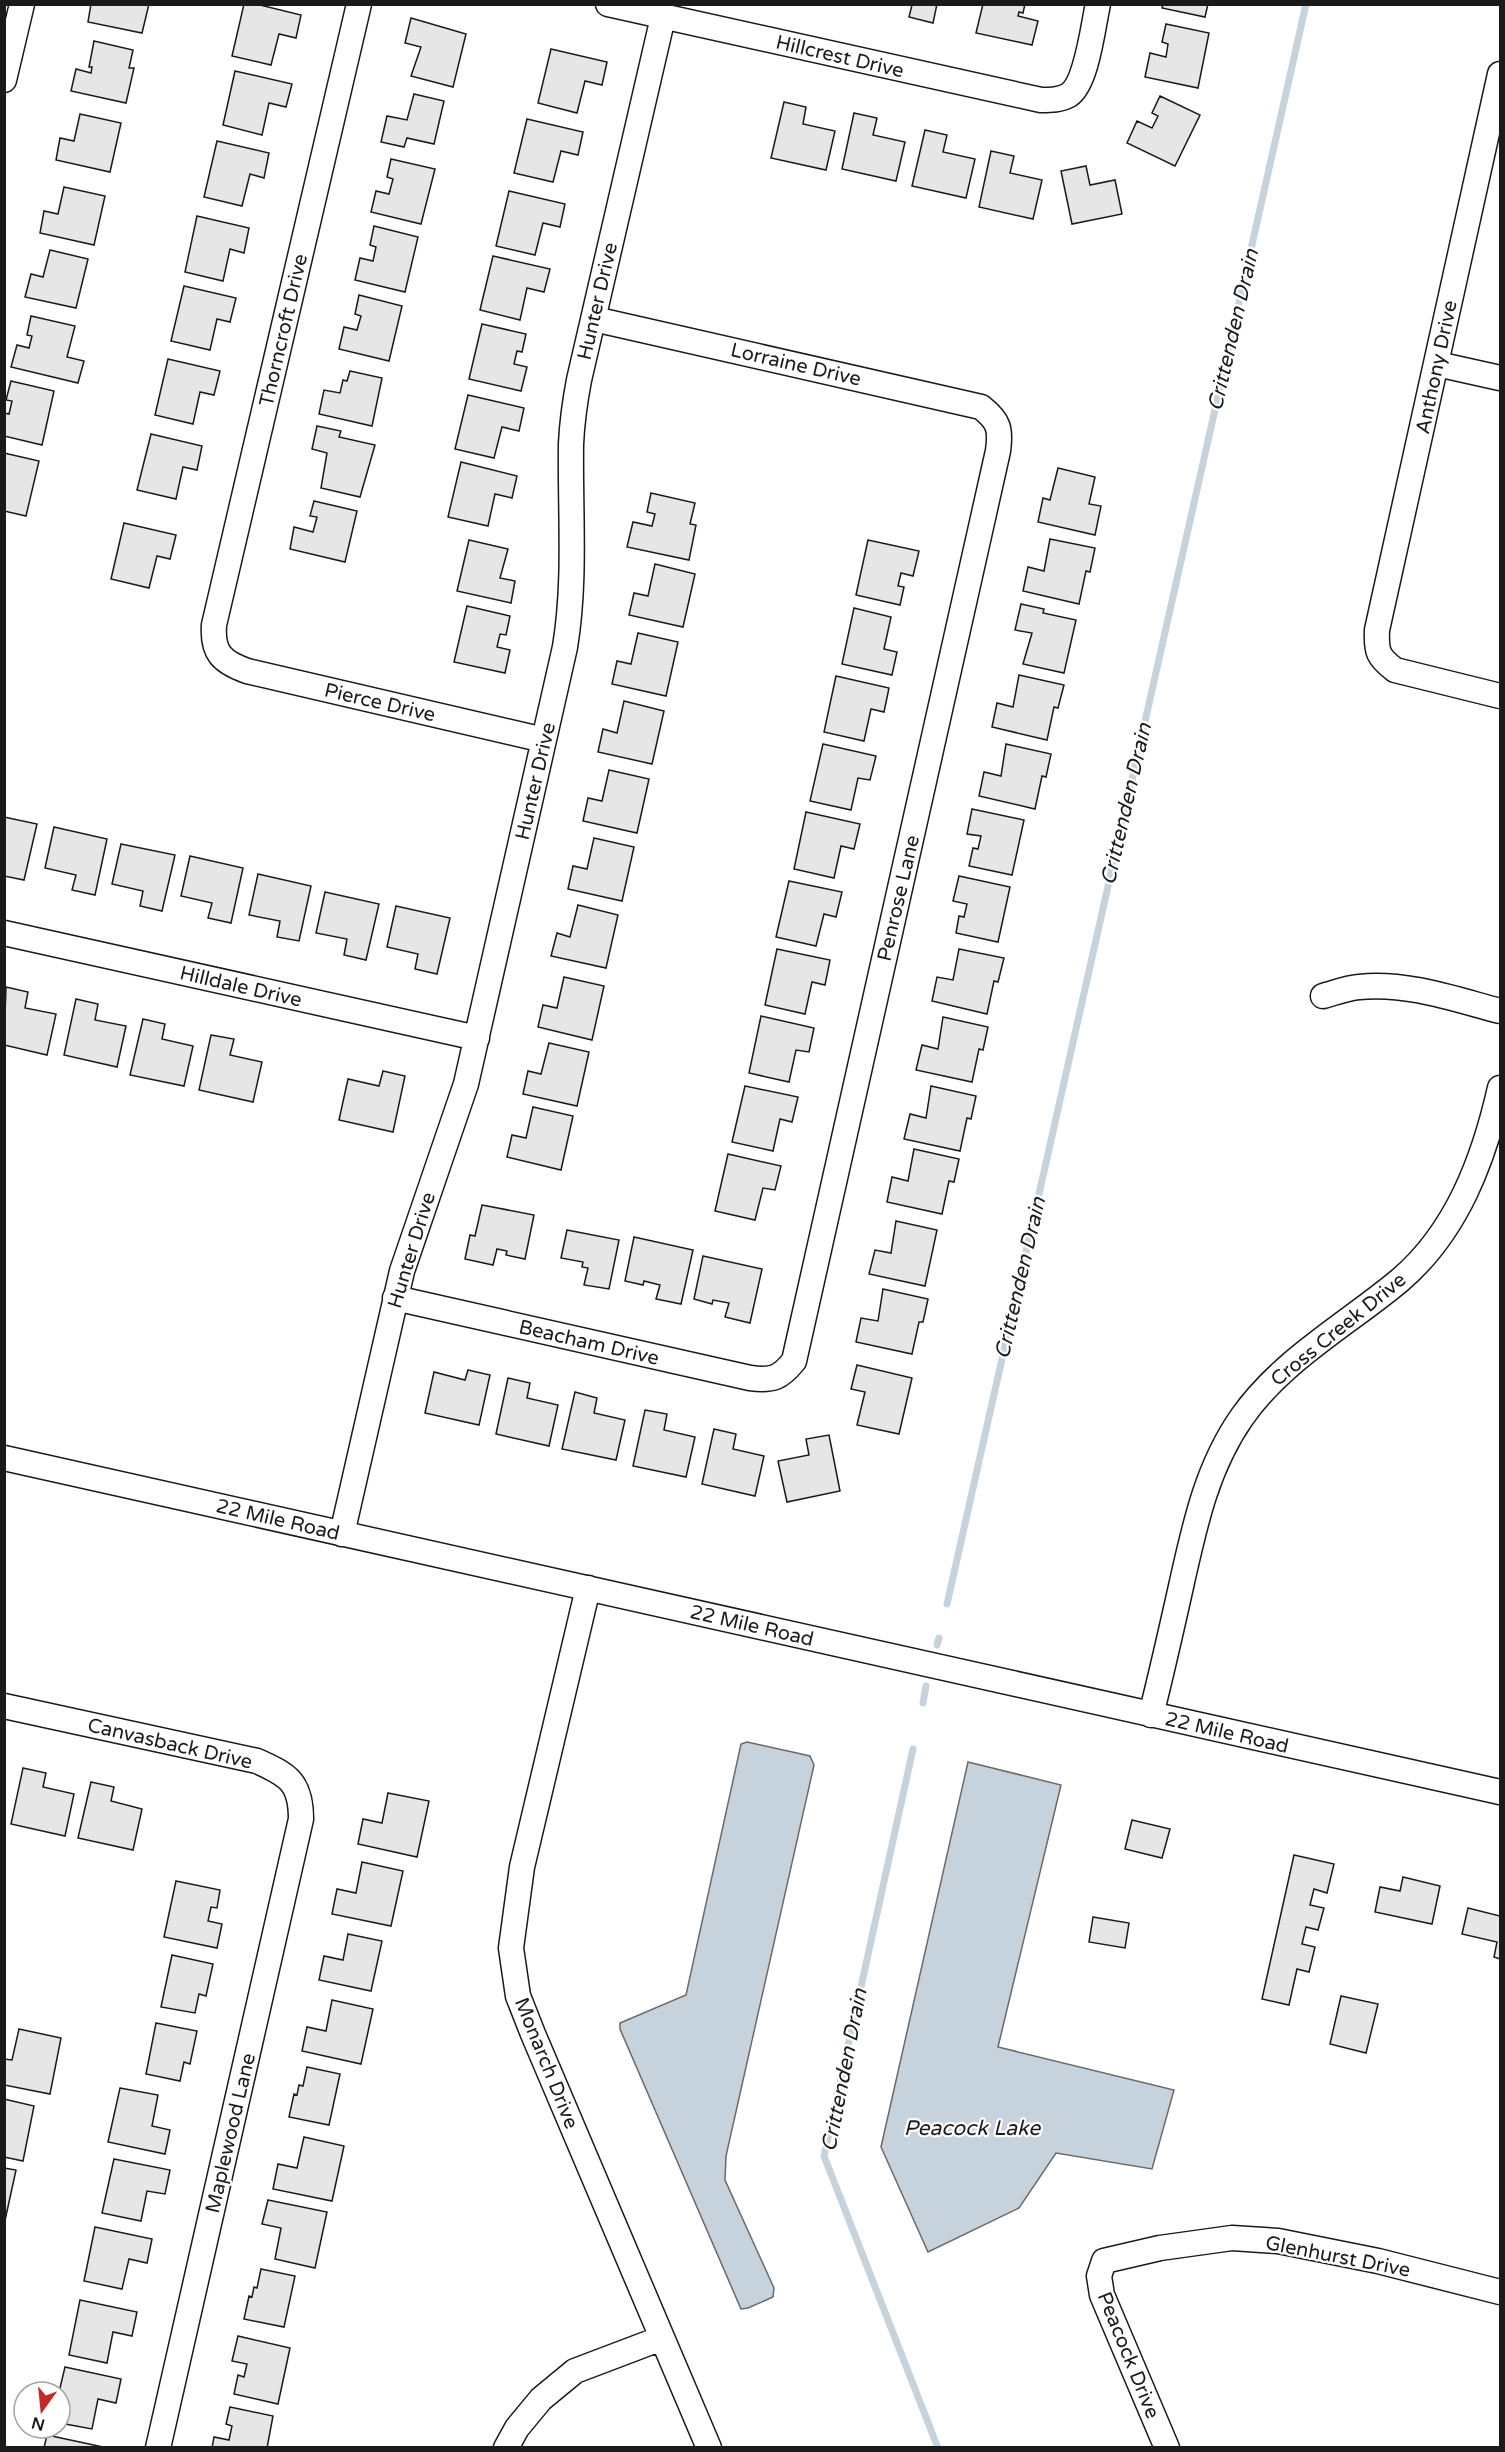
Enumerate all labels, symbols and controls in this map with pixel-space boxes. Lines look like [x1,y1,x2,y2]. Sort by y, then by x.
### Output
street label: Hillcrest Drive [773,31,906,83]
street label: Hunter Drive [573,240,623,362]
water label: Crittenden Drain [1203,246,1265,413]
street label: Thorncroft Drive [255,252,313,409]
street label: Anthony Drive [1411,298,1463,436]
street label: Lorraine Drive [728,338,863,392]
street label: Pierce Drive [322,679,438,727]
street label: Hunter Drive [511,720,561,842]
water label: Crittenden Drain [1096,720,1158,887]
street label: Penrose Lane [873,833,925,964]
street label: Hilldale Drive [177,961,304,1013]
street label: Hunter Drive [383,1189,441,1311]
water label: Crittenden Drain [990,1194,1052,1361]
street label: Cross Creek Drive [1266,1268,1411,1392]
street label: Beacham Drive [516,1315,661,1371]
street label: 22 Mile Road [214,1494,342,1546]
street label: 22 Mile Road [688,1600,816,1652]
street label: 22 Mile Road [1163,1707,1291,1759]
street label: Canvasback Drive [85,1713,254,1775]
water label: Crittenden Drain [816,1985,873,2154]
street label: Monarch Drive [509,1994,583,2132]
street label: Maplewood Lane [201,2051,261,2216]
water label: Peacock Lake [904,2116,1041,2141]
street label: Glenhurst Drive [1263,2231,1412,2283]
street label: Peacock Drive [1092,2289,1164,2422]
north arrow [12,2380,72,2440]
text: N [30,2412,47,2435]

